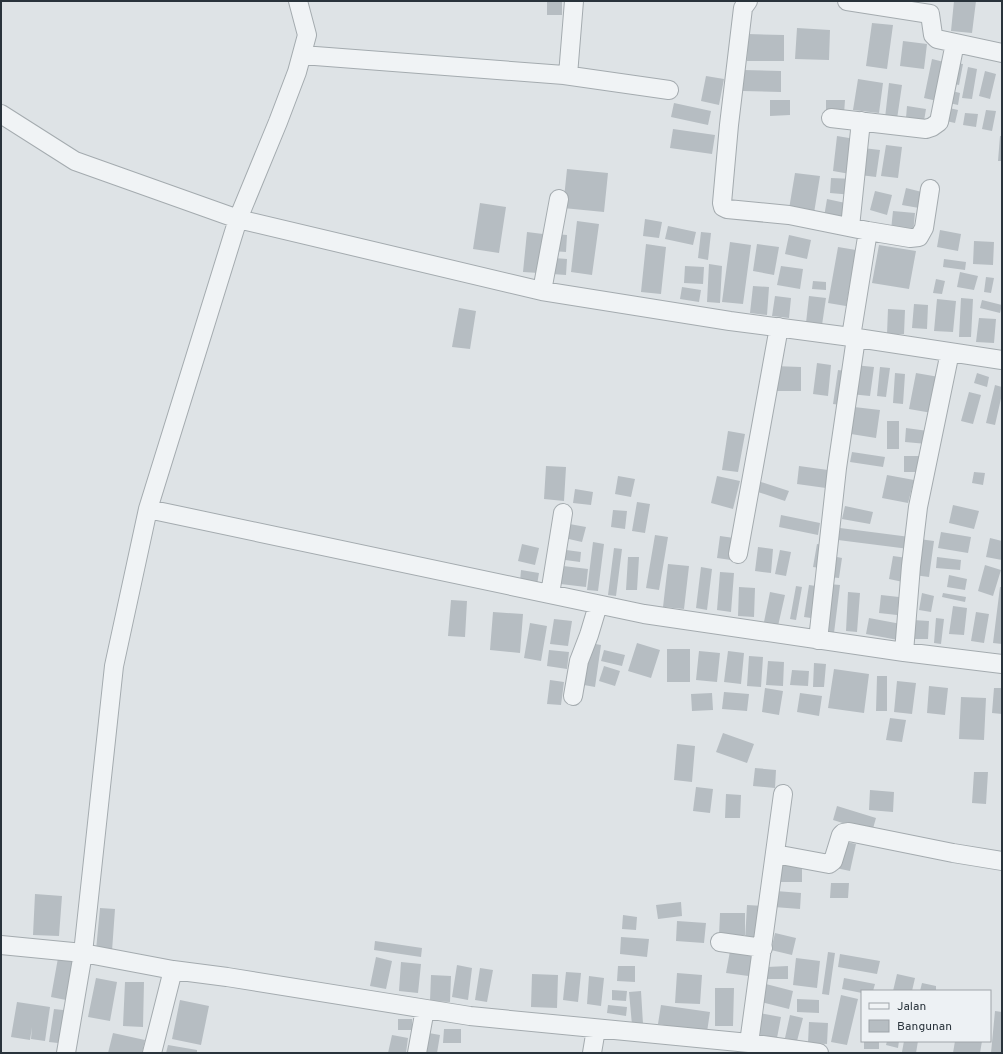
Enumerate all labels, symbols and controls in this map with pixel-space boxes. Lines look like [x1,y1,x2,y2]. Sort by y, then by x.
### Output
legend [861,990,991,1042]
text: Jalan [897,999,926,1015]
text: Bangunan [897,1019,952,1035]

